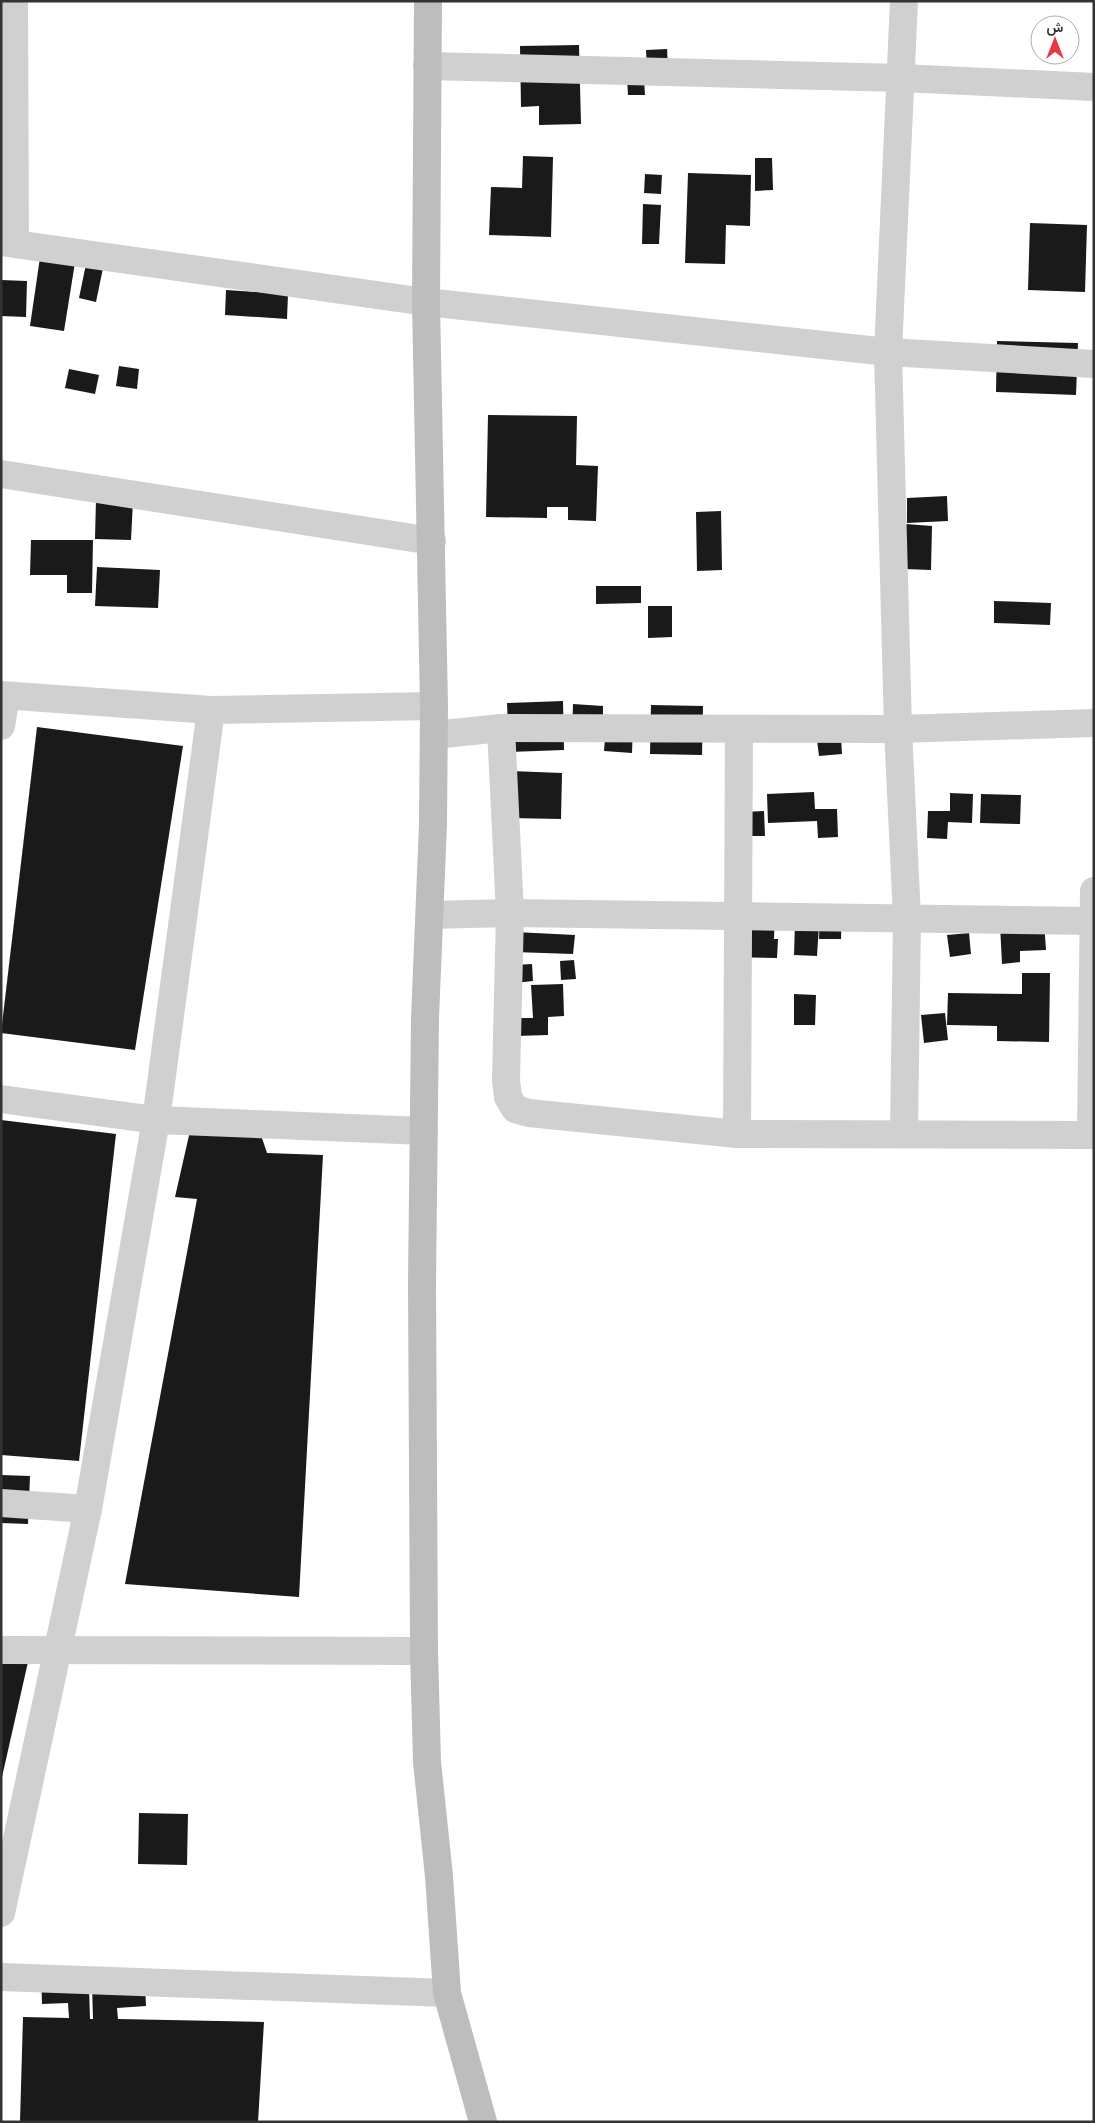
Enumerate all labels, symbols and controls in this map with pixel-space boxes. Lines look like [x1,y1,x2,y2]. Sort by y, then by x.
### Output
north arrow [1030,15,1080,65]
text: ش [1047,17,1064,36]

